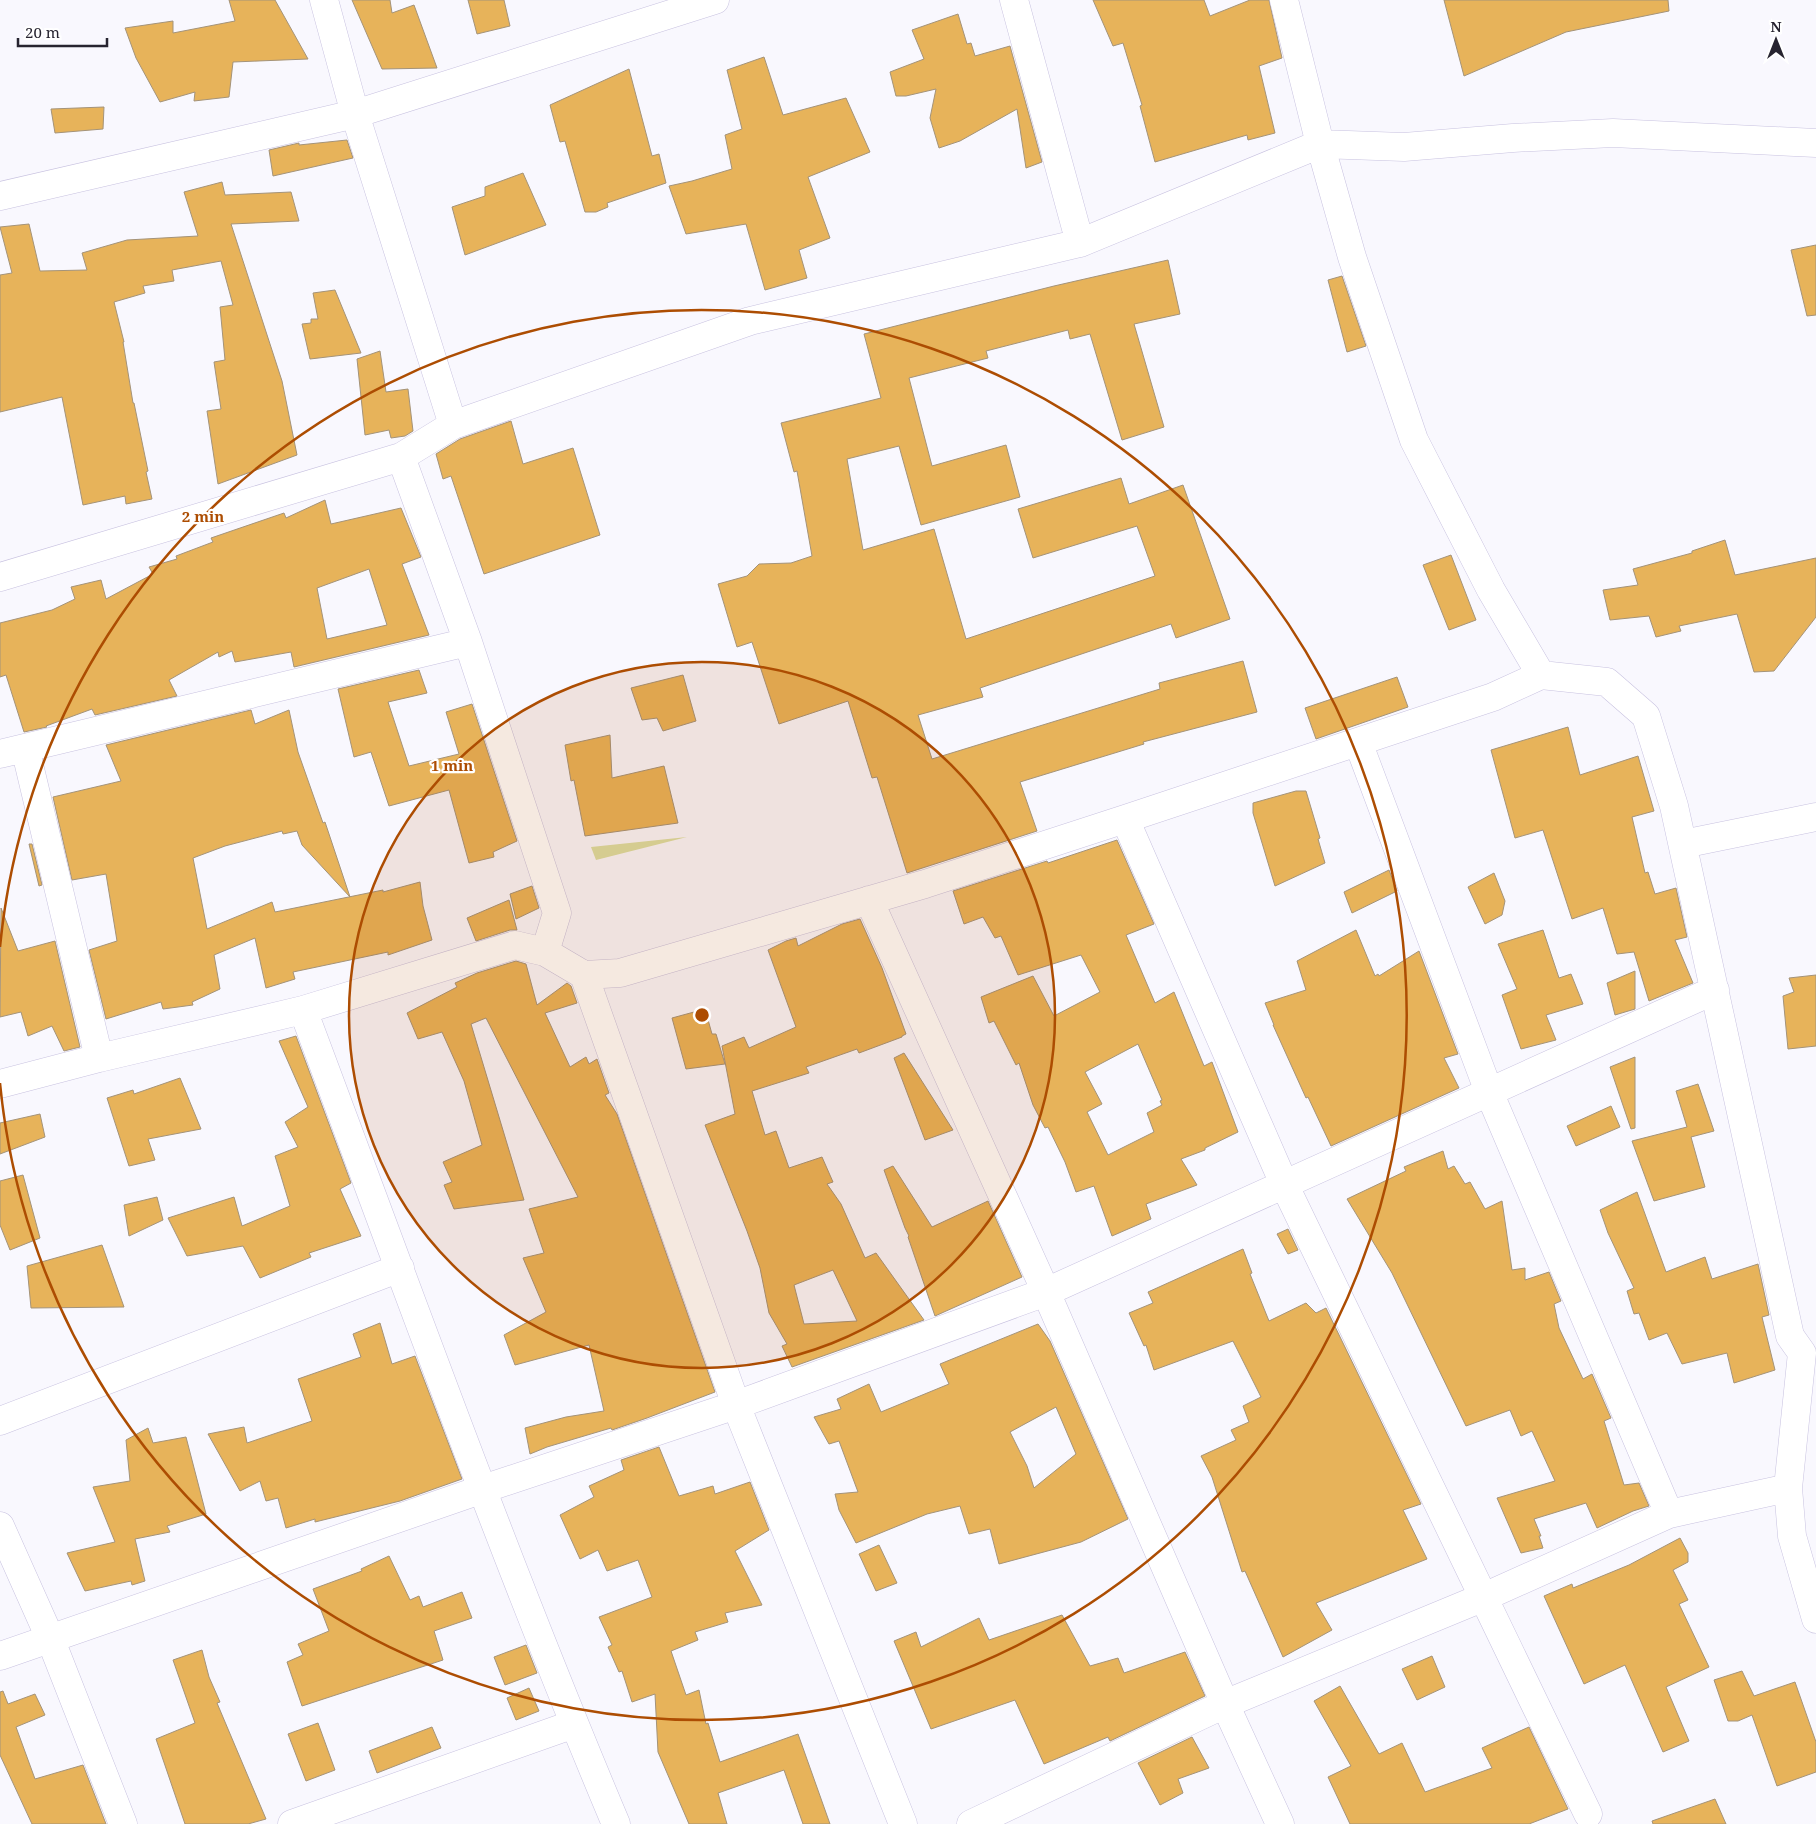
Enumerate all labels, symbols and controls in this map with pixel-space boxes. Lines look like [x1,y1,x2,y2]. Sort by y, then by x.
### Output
scale bar [18,15,106,47]
north arrow [1751,15,1801,65]
text: N [1770,17,1782,36]
text: 20 m [25,22,60,42]
text: 2 min [182,506,224,526]
text: 1 min [431,755,473,775]
centre of rings [693,1006,711,1024]

